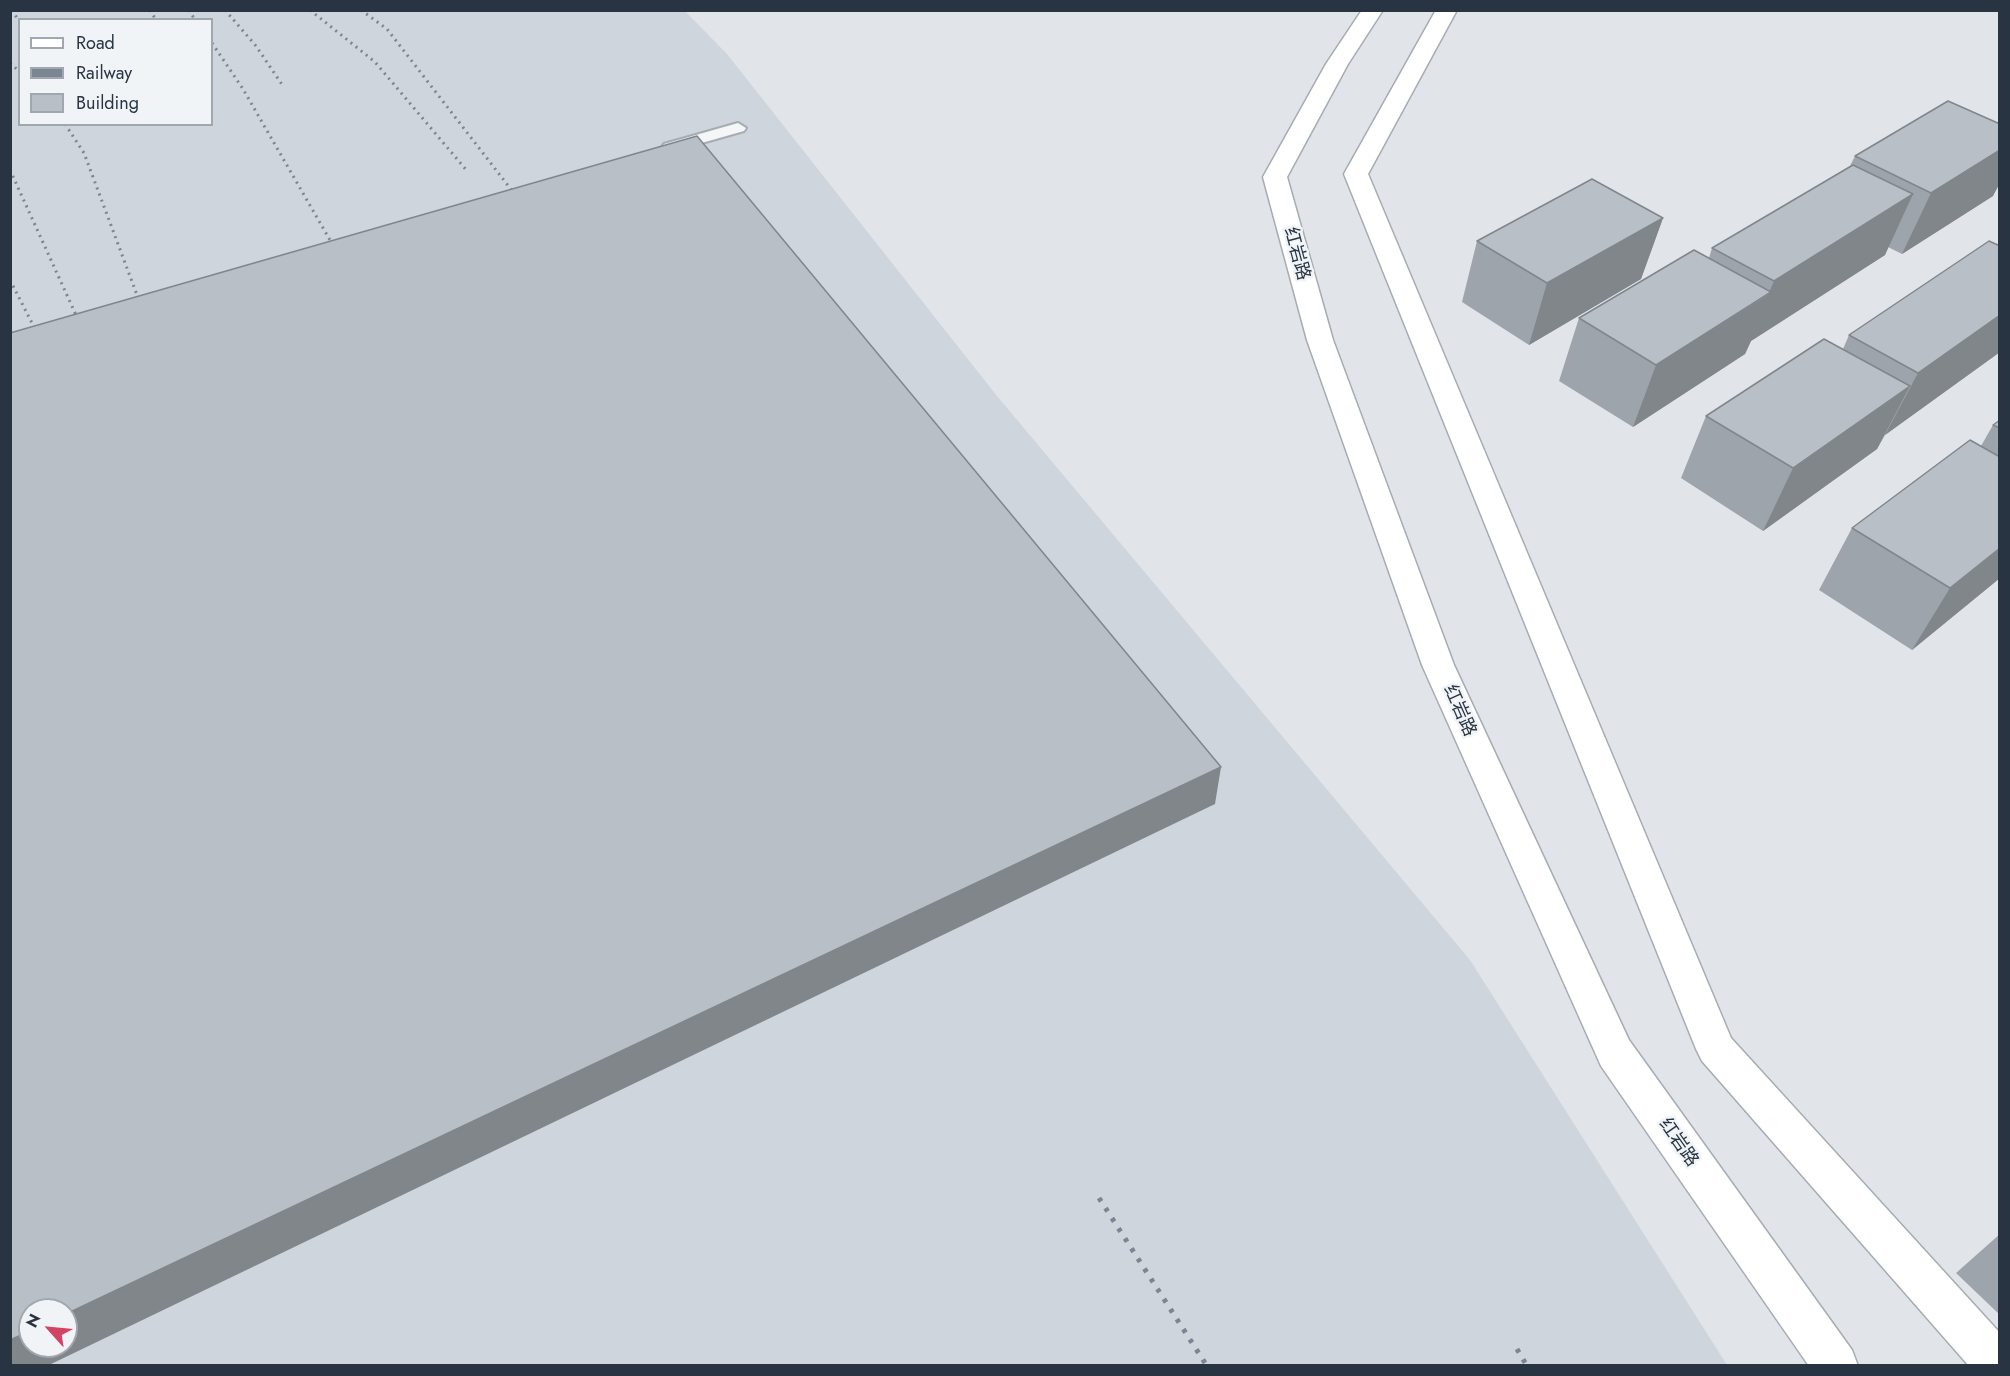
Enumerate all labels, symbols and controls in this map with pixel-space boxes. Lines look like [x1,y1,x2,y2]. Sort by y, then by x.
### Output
legend [18,18,213,126]
text: Road [76,30,115,56]
text: Railway [76,60,132,86]
text: Building [76,90,139,116]
street label: 红岩路 [1279,225,1313,283]
street label: 红岩路 [1438,682,1480,740]
street label: 红岩路 [1654,1115,1702,1171]
north arrow [18,1298,78,1358]
text: N [20,1310,46,1331]

